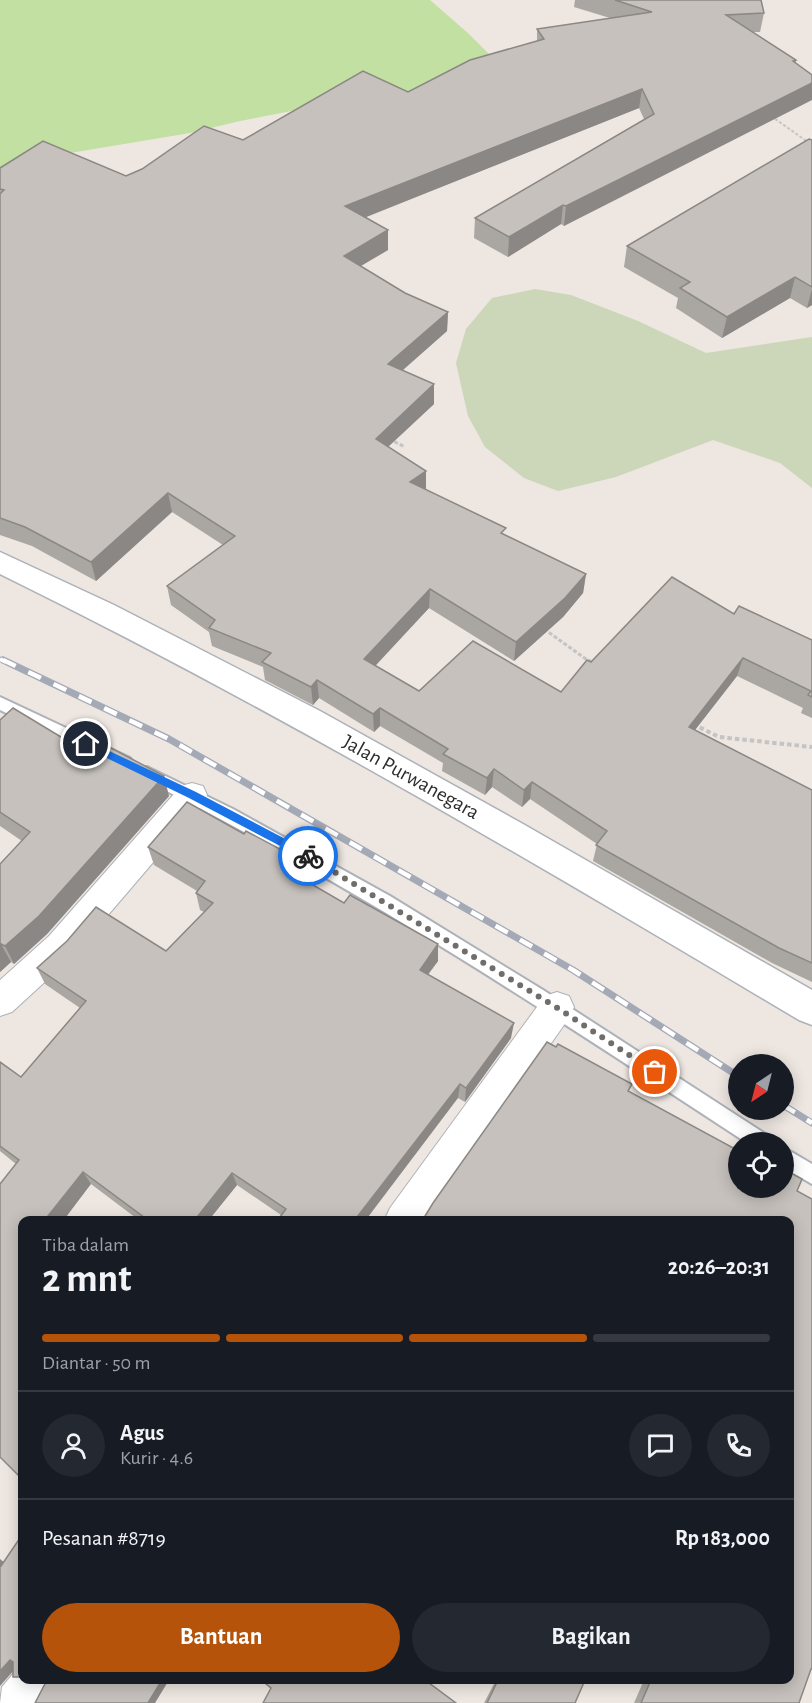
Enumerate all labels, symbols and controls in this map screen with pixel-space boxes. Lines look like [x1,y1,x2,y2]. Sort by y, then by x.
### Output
pin [60,718,111,769]
icon: home [69,727,102,760]
street label: Jalan Purwanegara [339,731,483,823]
courier [278,826,338,886]
icon: bike [292,840,325,873]
pin [629,1046,680,1097]
north arrow [728,1054,794,1120]
map controls [728,1054,794,1198]
icon: bag [638,1055,671,1088]
button: locate [728,1132,794,1198]
text: Tiba dalam [42,1235,129,1255]
text: 20:26–20:31 [668,1256,770,1278]
text: 2 mnt [42,1260,131,1299]
text: Diantar · 50 m [42,1353,150,1373]
button: person [42,1414,105,1477]
button: chat [629,1414,692,1477]
button: phone [707,1414,770,1477]
text: Agus [120,1422,164,1444]
text: Kurir · 4.6 [120,1448,193,1468]
text: Pesanan #8719 [42,1527,166,1549]
text: Rp 183,000 [675,1527,770,1549]
button: Bantuan [42,1603,400,1672]
button: Bagikan [412,1603,770,1672]

